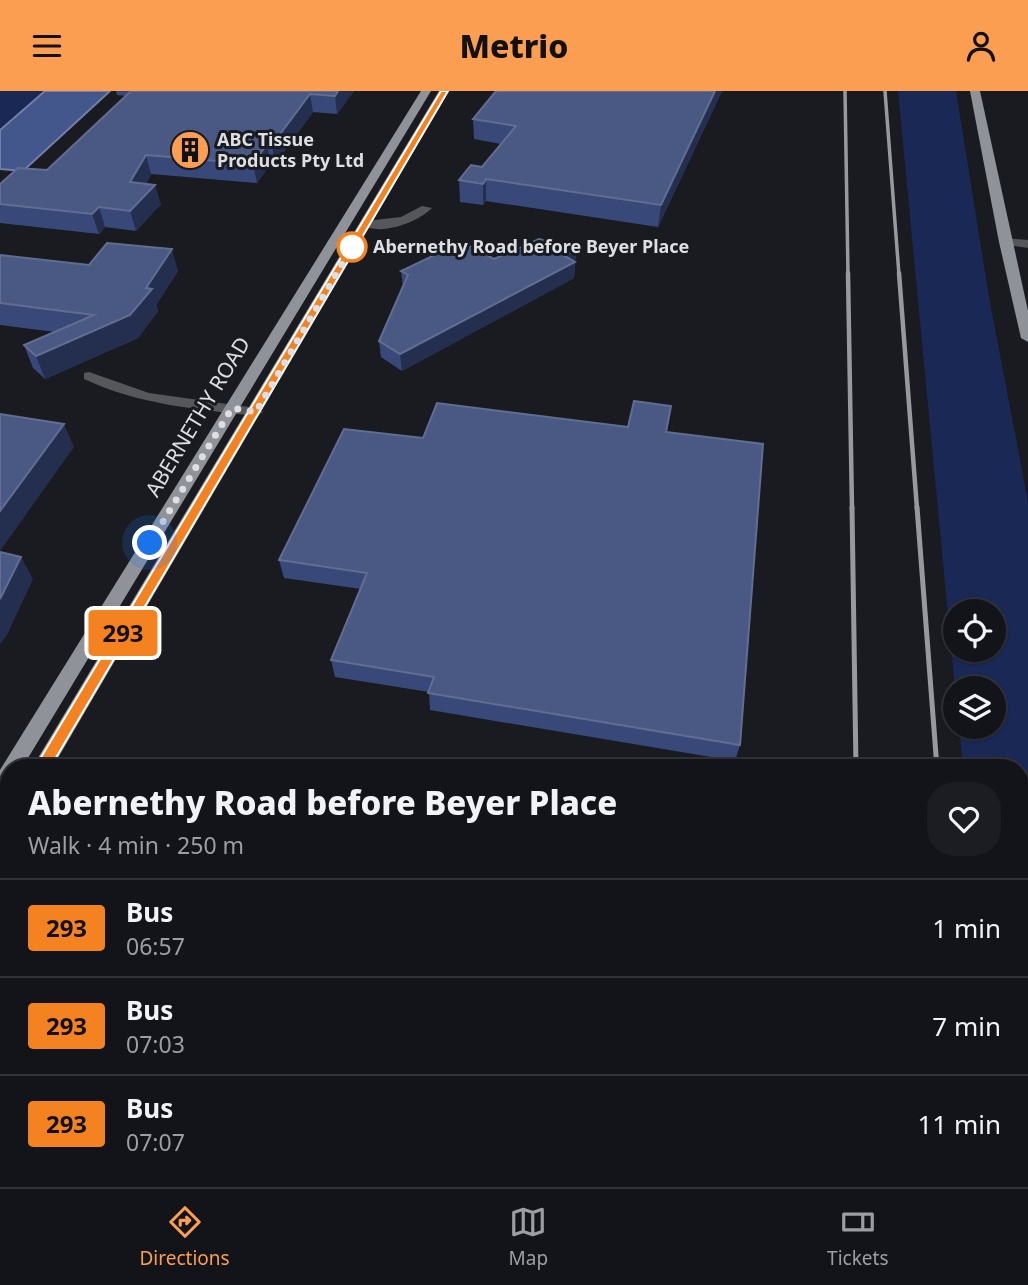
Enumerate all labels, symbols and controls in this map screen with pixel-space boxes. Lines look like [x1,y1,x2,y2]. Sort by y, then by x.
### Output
text: Metrio [460,24,568,67]
icon: menu [28,27,66,65]
icon: person [962,27,1000,65]
place label: ABC Tissue Products Pty Ltd [217,127,364,172]
building icon: ABC Tissue Products Pty Ltd [169,129,211,171]
marker: Abernethy Road before Beyer Place [337,232,367,262]
place label: Abernethy Road before Beyer Place [373,234,689,258]
street label: ABERNETHY ROAD [138,331,256,502]
your location [132,525,167,560]
map controls [943,599,1006,739]
button: locate [943,599,1006,662]
line badge: 293 [83,610,163,656]
text: 293 [102,616,144,649]
button: layers [943,676,1006,739]
text: Abernethy Road before Beyer Place [28,780,617,825]
button: heart [927,782,1001,856]
text: Walk · 4 min · 250 m [28,829,244,861]
text: Bus [126,894,173,930]
text: 1 min [932,910,1001,946]
text: 293 [46,911,87,944]
text: 06:57 [126,930,185,962]
text: Bus [126,992,173,1028]
text: 7 min [932,1008,1001,1044]
text: 293 [46,1009,87,1042]
text: 07:03 [126,1028,185,1060]
text: Bus [126,1090,173,1126]
text: 11 min [917,1106,1001,1142]
text: 293 [46,1107,87,1140]
text: 07:07 [126,1126,185,1158]
tab: Directions [139,1203,230,1271]
tab: Map [509,1203,548,1271]
tab: Tickets [827,1203,889,1271]

